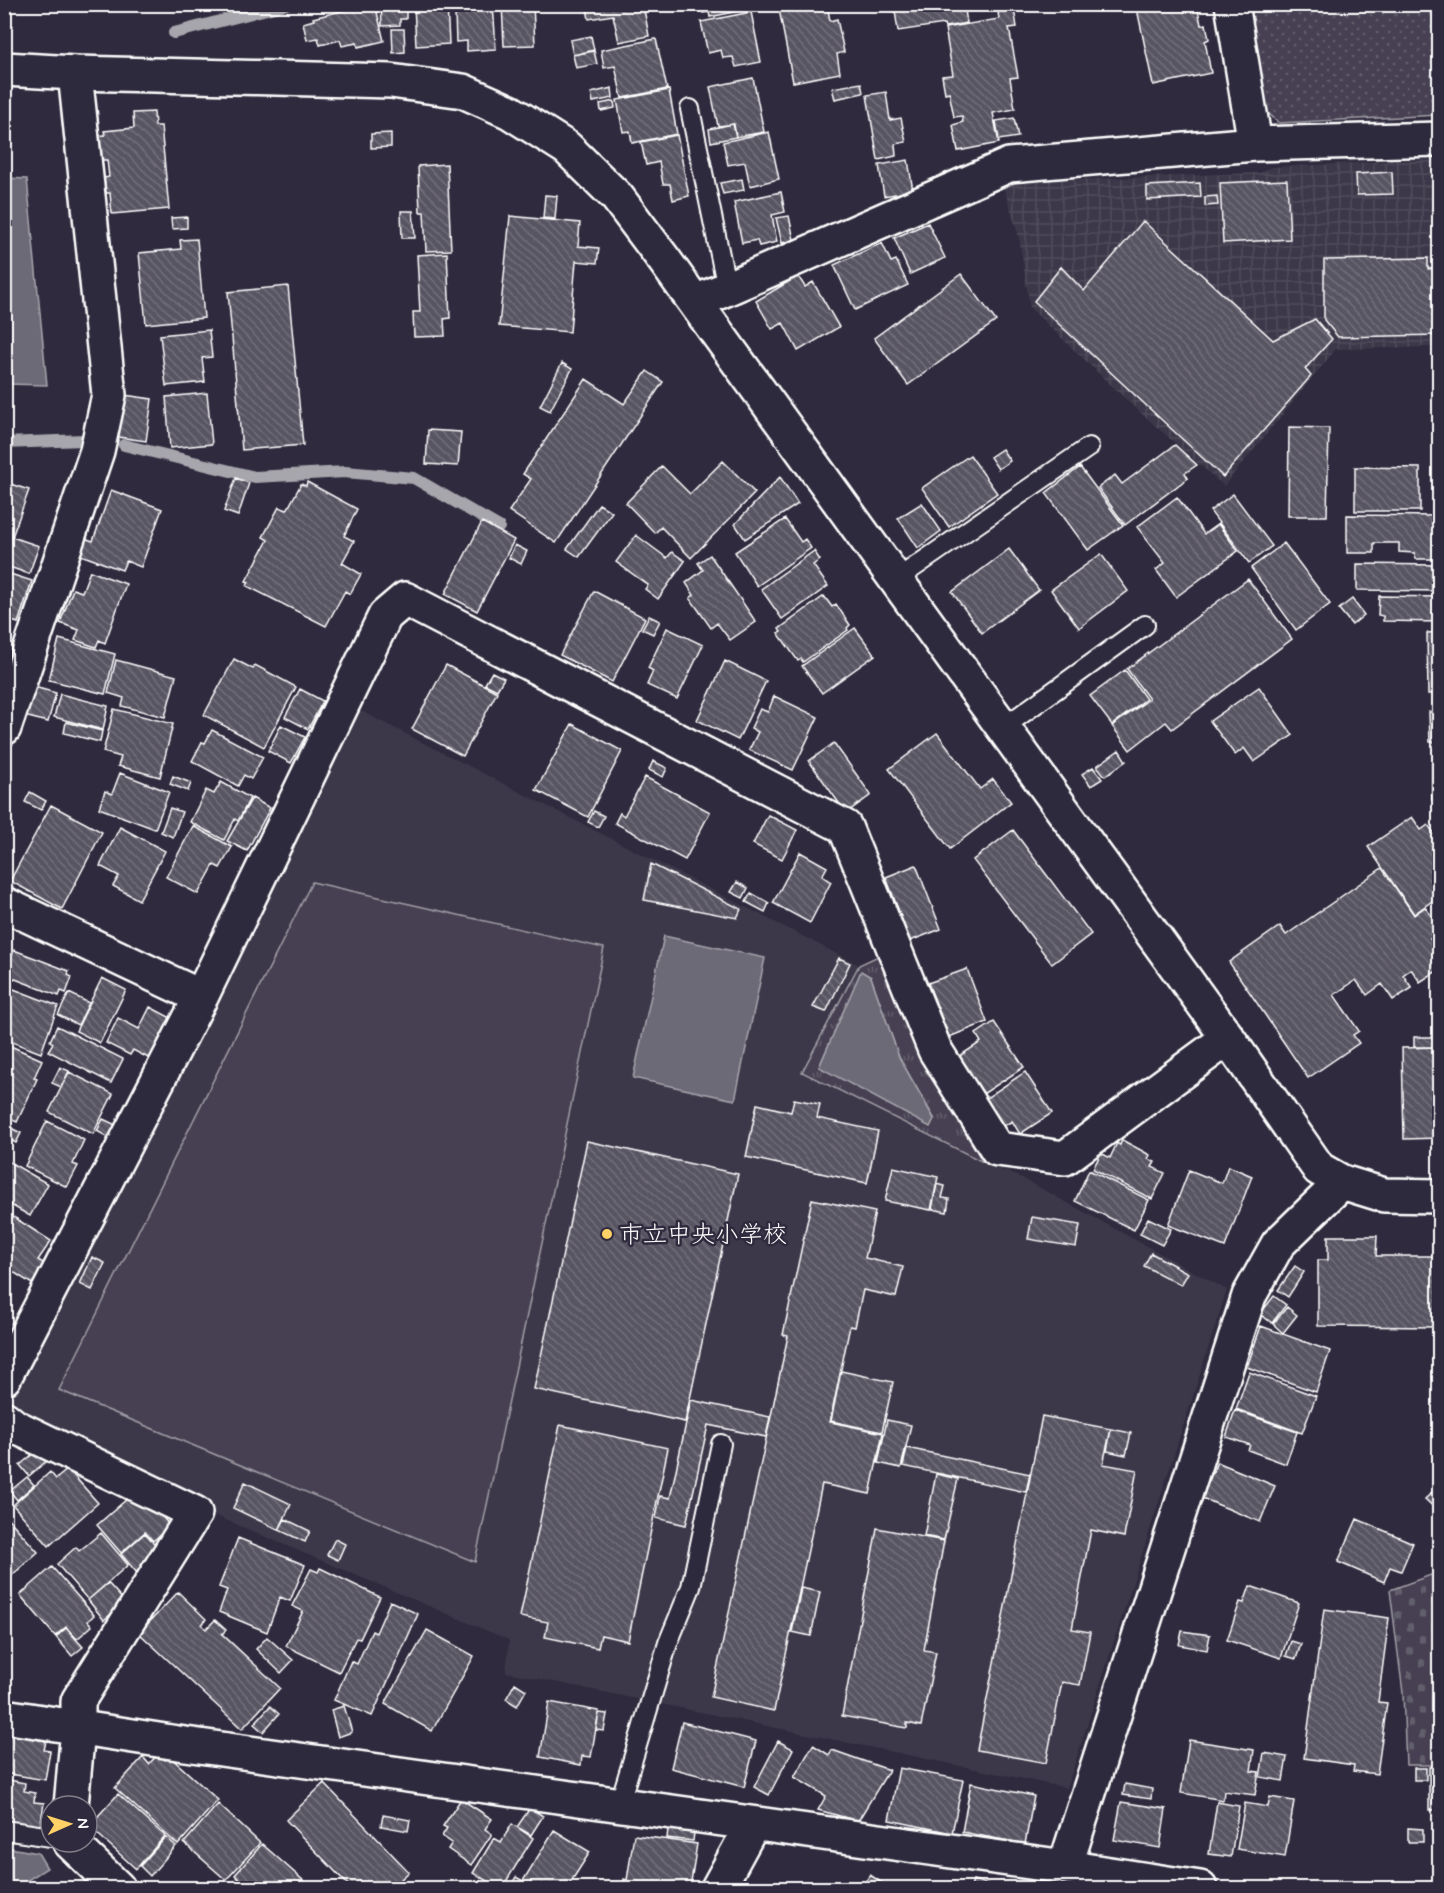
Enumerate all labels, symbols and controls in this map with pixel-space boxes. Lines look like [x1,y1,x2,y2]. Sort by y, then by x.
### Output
place label: 市立中央小学校 [619,1220,787,1251]
marker: 市立中央小学校 [600,1227,614,1241]
north arrow [39,1794,99,1854]
text: N [72,1817,93,1829]

